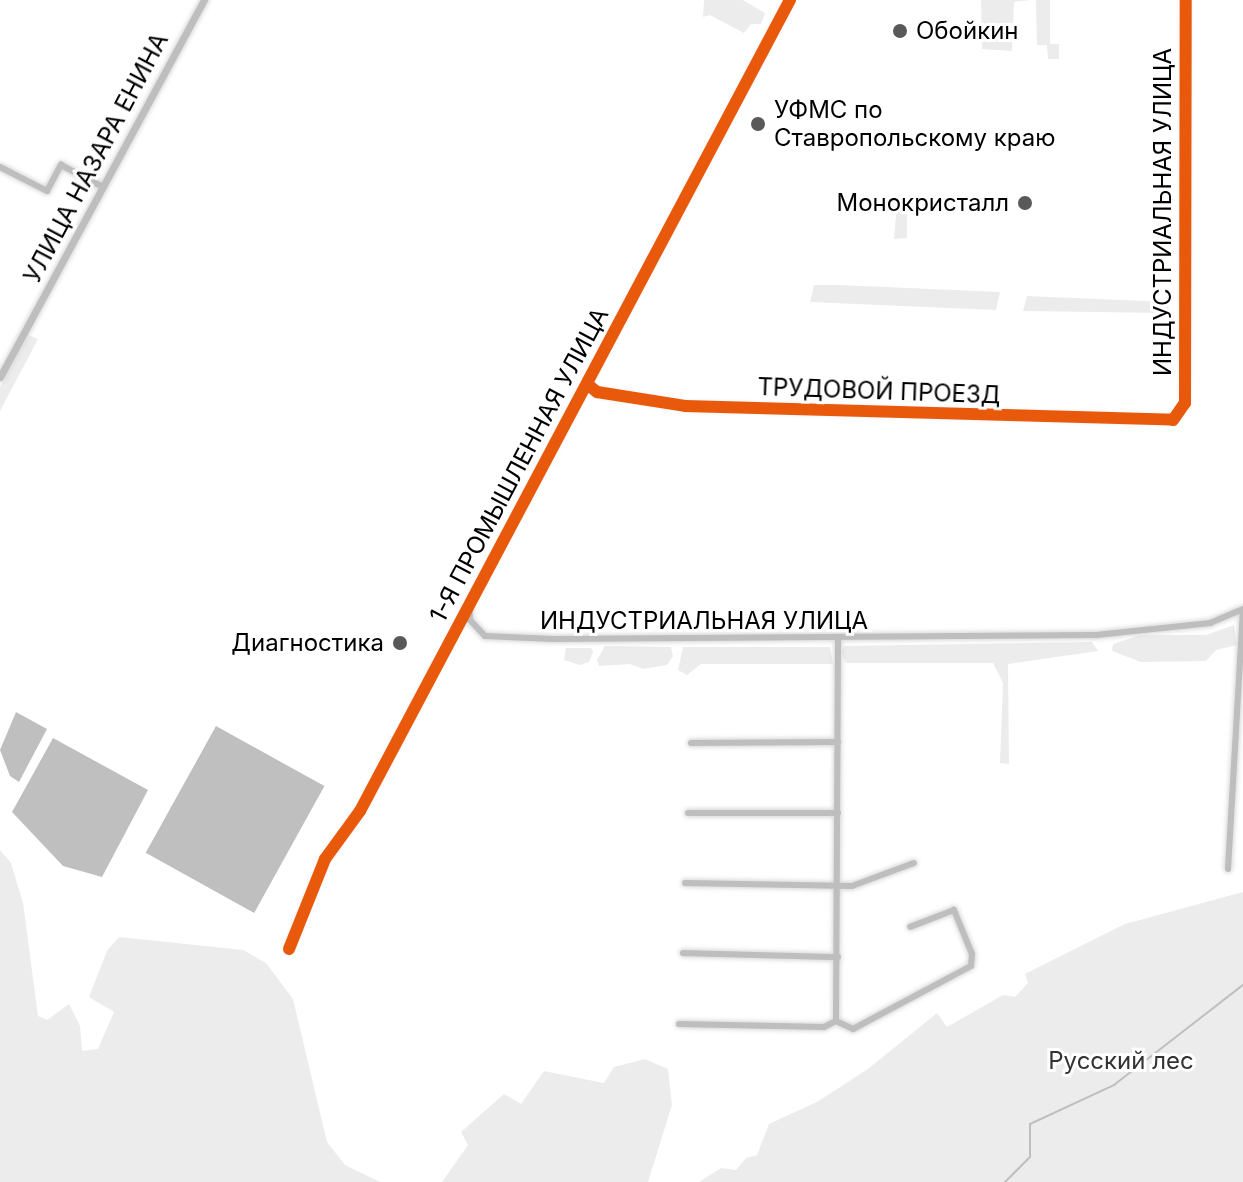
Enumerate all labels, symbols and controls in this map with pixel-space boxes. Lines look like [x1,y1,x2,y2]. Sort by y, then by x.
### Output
place label: Обойкин [916,17,1019,45]
marker: Обойкин [891,22,909,40]
street label: УЛИЦА НАЗАРА ЕНИНА [18,28,174,288]
street label: ИНДУСТРИАЛЬНАЯ УЛИЦА [1149,48,1177,376]
place label: УФМС по Ставропольскому краю [774,96,1055,152]
marker: УФМС по Ставропольскому краю [749,115,767,133]
place label: Монокристалл [836,189,1009,217]
marker: Монокристалл [1016,194,1034,212]
street label: 1-Я ПРОМЫШЛЕННАЯ УЛИЦА [424,303,614,627]
street label: ТРУДОВОЙ ПРОЕЗД [757,372,1001,410]
street label: ИНДУСТРИАЛЬНАЯ УЛИЦА [540,607,868,635]
place label: Диагностика [231,629,384,657]
marker: Диагностика [391,634,409,652]
park label: Русский лес [1048,1047,1194,1075]

